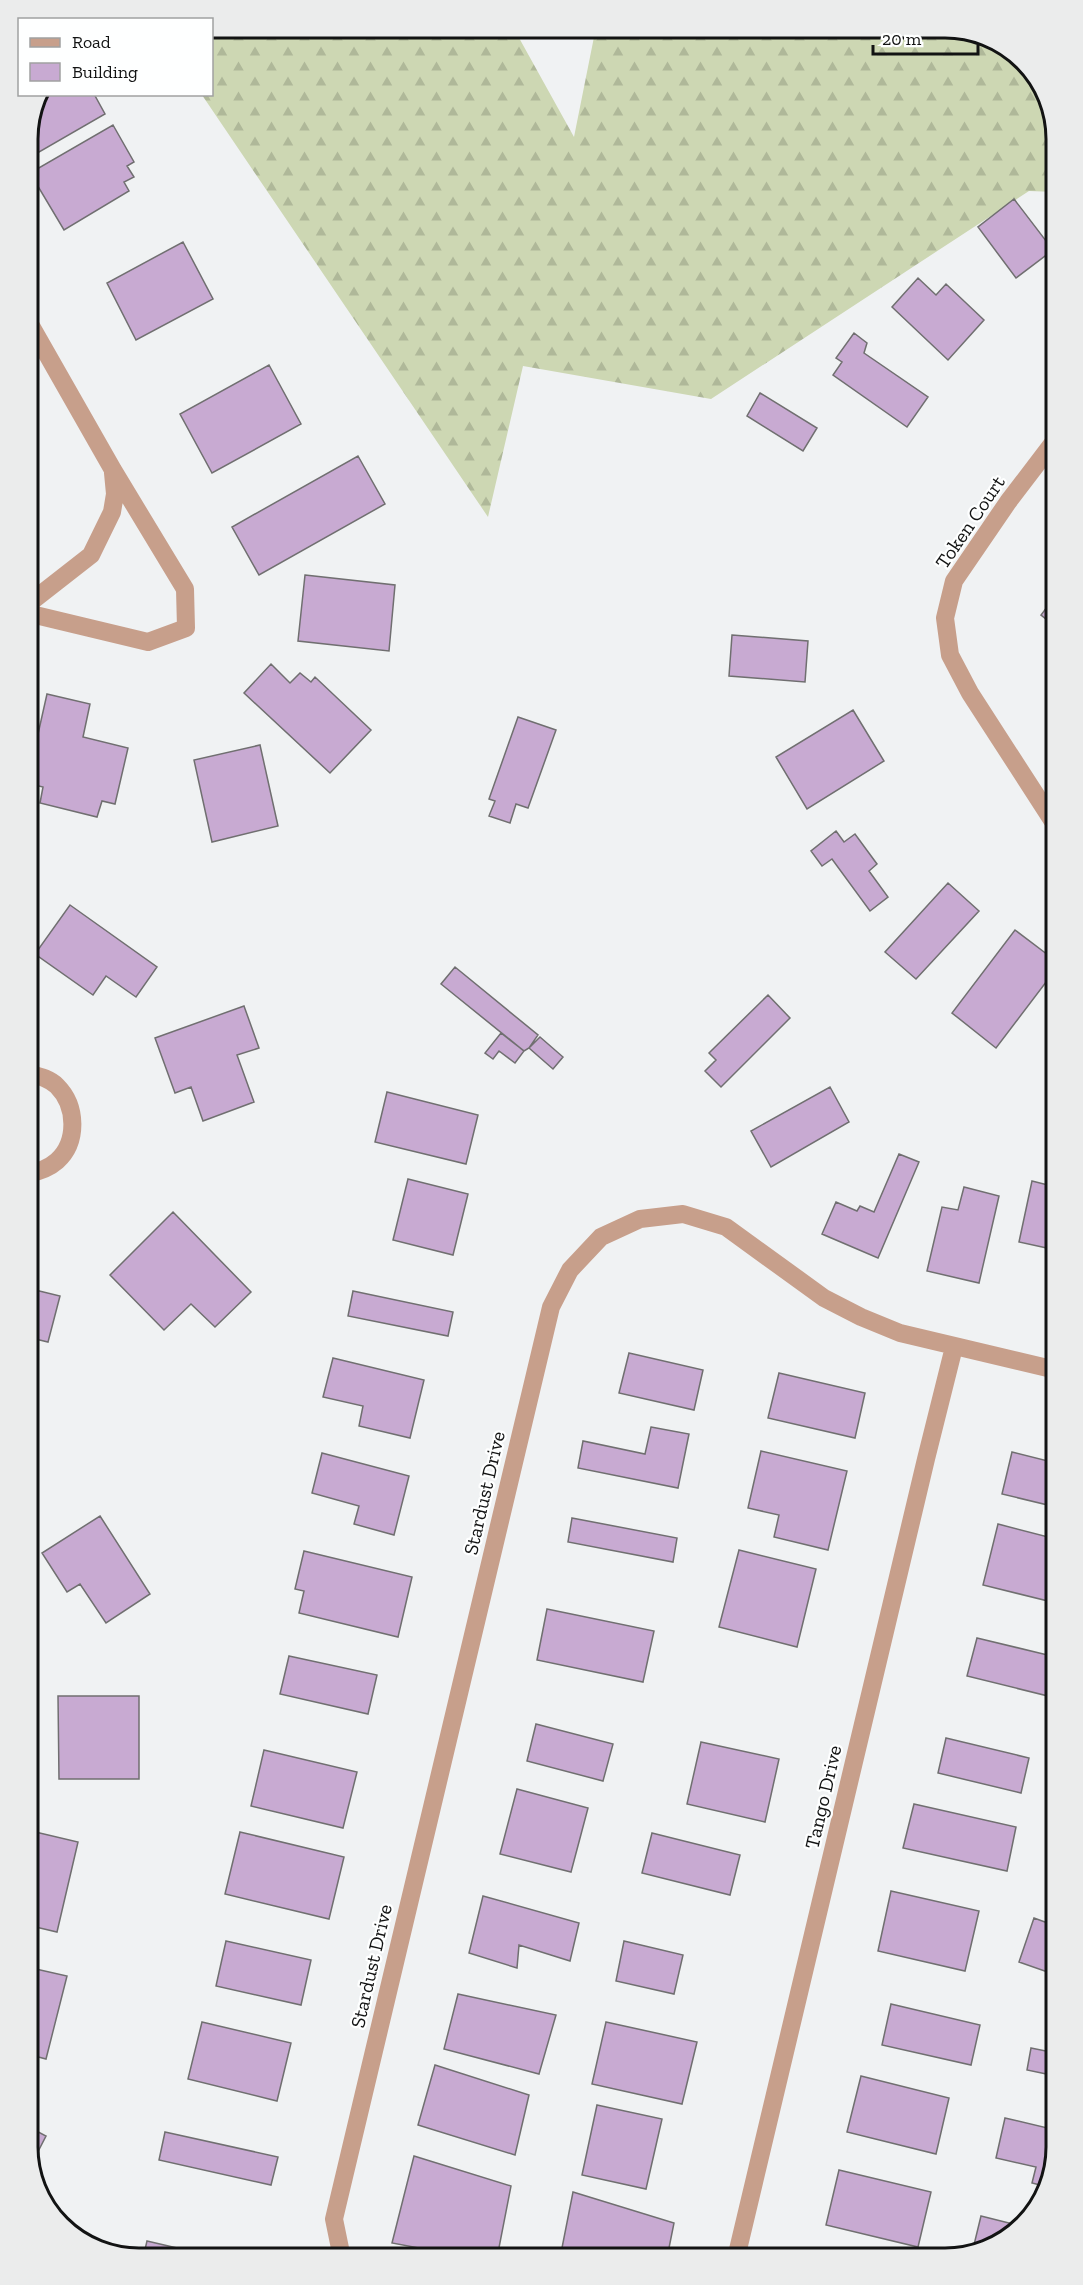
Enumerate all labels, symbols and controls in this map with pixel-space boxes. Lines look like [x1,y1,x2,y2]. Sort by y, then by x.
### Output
legend [18,18,213,96]
scale bar [873,18,978,56]
text: 20 m [882,28,922,50]
text: Road [72,31,111,53]
text: Building [72,61,138,83]
street label: Token Court [930,470,1010,573]
street label: Stardust Drive [458,1429,510,1557]
street label: Tango Drive [799,1743,847,1851]
street label: Stardust Drive [345,1902,397,2030]

